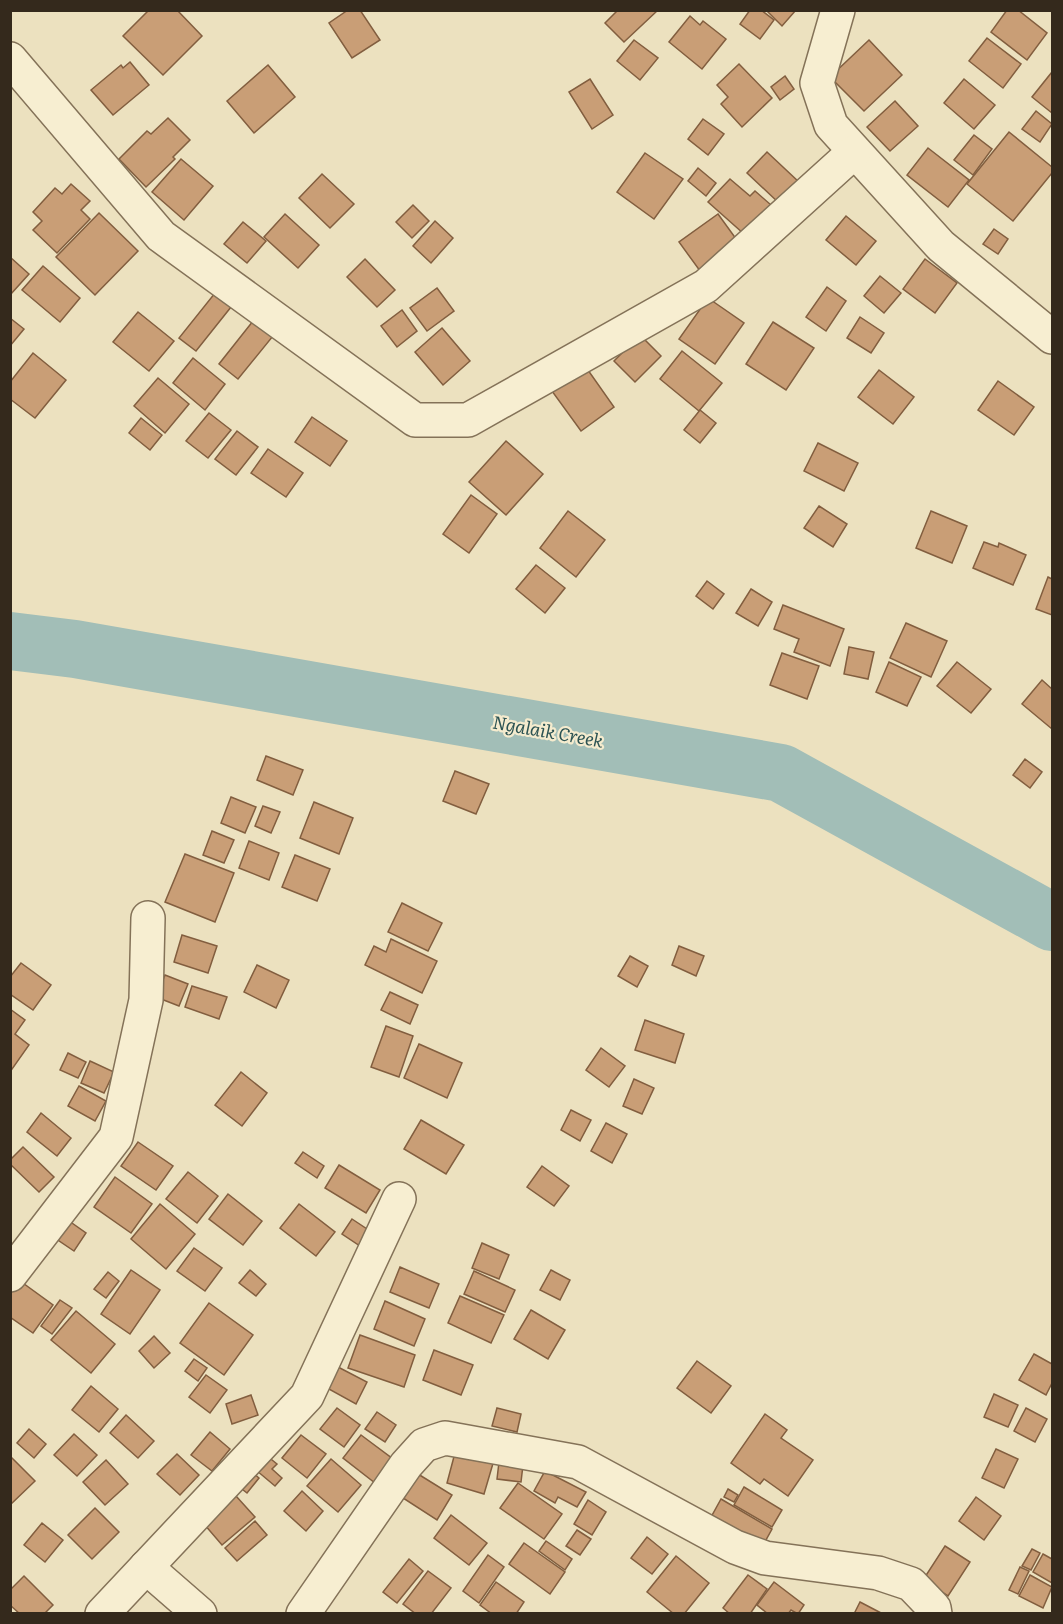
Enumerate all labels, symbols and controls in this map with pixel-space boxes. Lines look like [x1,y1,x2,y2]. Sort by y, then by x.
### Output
water label: Ngalaik Creek [491,708,606,754]

